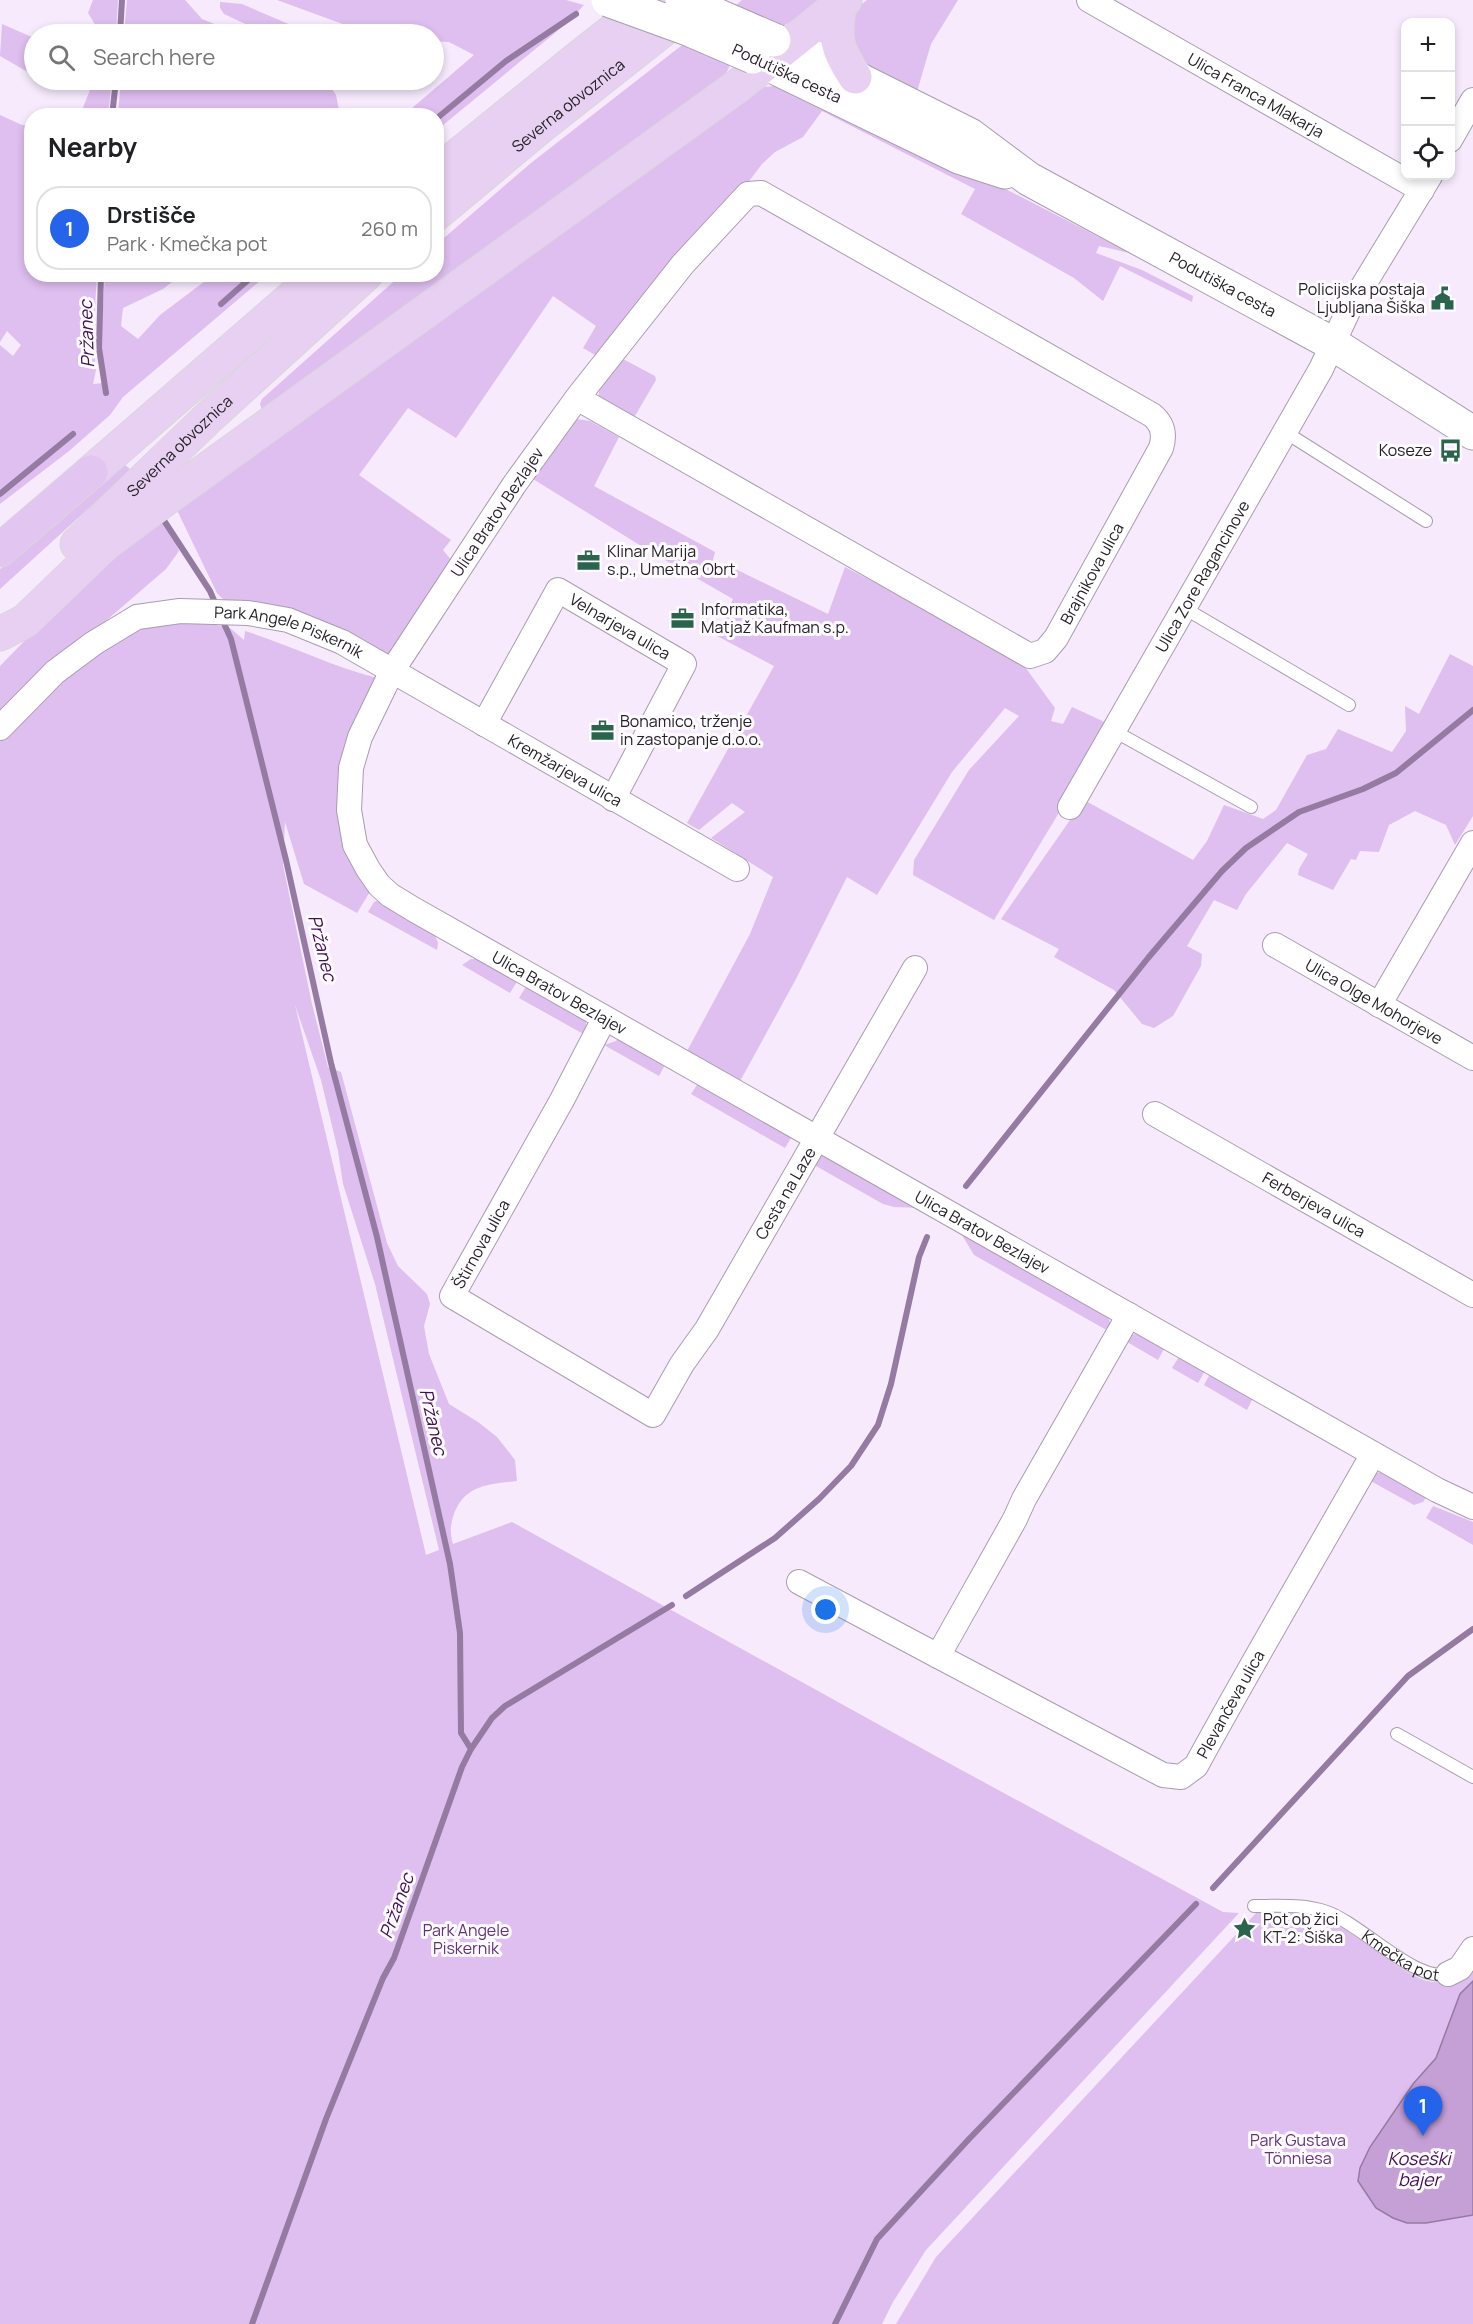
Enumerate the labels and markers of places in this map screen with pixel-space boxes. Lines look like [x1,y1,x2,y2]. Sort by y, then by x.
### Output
place label: Policijska postaja Ljubljana Šiška [1298,278,1425,318]
public building icon: Policijska postaja Ljubljana Šiška [1430,285,1456,311]
bus stop icon: Koseze [1437,437,1463,463]
place label: Koseze [1379,439,1432,461]
place label: Klinar Marija s.p., Umetna Obrt [607,540,735,580]
office icon: Klinar Marija s.p., Umetna Obrt [576,547,602,573]
place label: Informatika, Matjaž Kaufman s.p. [701,598,849,638]
office icon: Informatika, Matjaž Kaufman s.p. [670,605,696,631]
place label: Bonamico, trženje in zastopanje d.o.o. [620,710,762,750]
office icon: Bonamico, trženje in zastopanje d.o.o. [589,717,615,743]
place label: Pot ob žici KT-2: Šiška [1263,1908,1343,1948]
place icon: Pot ob žici KT-2: Šiška [1232,1915,1258,1941]
pin: 1 [1404,2086,1442,2136]

